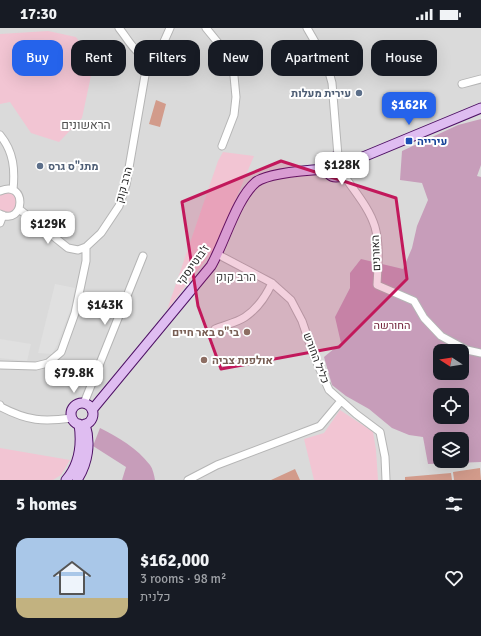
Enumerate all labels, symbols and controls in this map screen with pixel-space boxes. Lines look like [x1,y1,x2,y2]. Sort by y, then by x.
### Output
text: 17:30 [20,5,57,23]
chip: Buy [12,40,63,76]
chip: Rent [71,40,126,76]
chip: Filters [134,40,200,76]
chip: New [208,40,263,76]
chip: Apartment [271,40,363,76]
chip: House [371,40,437,76]
place label: עירית מעלות [291,87,351,100]
marker: עירית מעלות [354,88,364,98]
pin: $162K [381,92,437,126]
text: $162K [391,97,427,113]
district label: הראשונים [61,118,111,133]
place label: עירייה [417,135,447,148]
marker: עירייה [404,136,414,146]
pin: $128K [314,152,370,186]
text: $128K [324,157,360,173]
place label: מתנ"ס גרס [48,160,99,173]
marker: מתנ"ס גרס [35,161,45,171]
street label: הרב קוק [113,165,135,205]
pin: $129K [20,211,76,245]
text: $129K [30,216,66,232]
street label: האורנים [369,235,383,271]
street label: ז'בוטינסקי [174,242,212,288]
district label: הרב קוק [216,270,256,285]
pin: $143K [77,292,133,326]
text: $143K [87,297,123,313]
park label: החורשה [374,319,411,332]
place label: בי"ס באר חיים [172,326,239,339]
marker: בי"ס באר חיים [242,327,252,337]
street label: כליל החורש [300,331,332,385]
north arrow [433,344,469,380]
map controls [433,344,469,468]
place label: אולפנת צביה [212,354,273,367]
marker: אולפנת צביה [199,355,209,365]
pin: $79.8K [41,360,107,394]
text: $79.8K [54,365,94,381]
button: locate [433,388,469,424]
button: layers [433,432,469,468]
icon: filters [443,493,465,515]
text: 5 homes [16,494,77,515]
text: $162,000 [140,550,209,571]
icon: home [48,554,96,602]
icon: heart [443,567,465,589]
text: 3 rooms · 98 m² [140,571,226,587]
text: כלנית [140,589,170,605]

